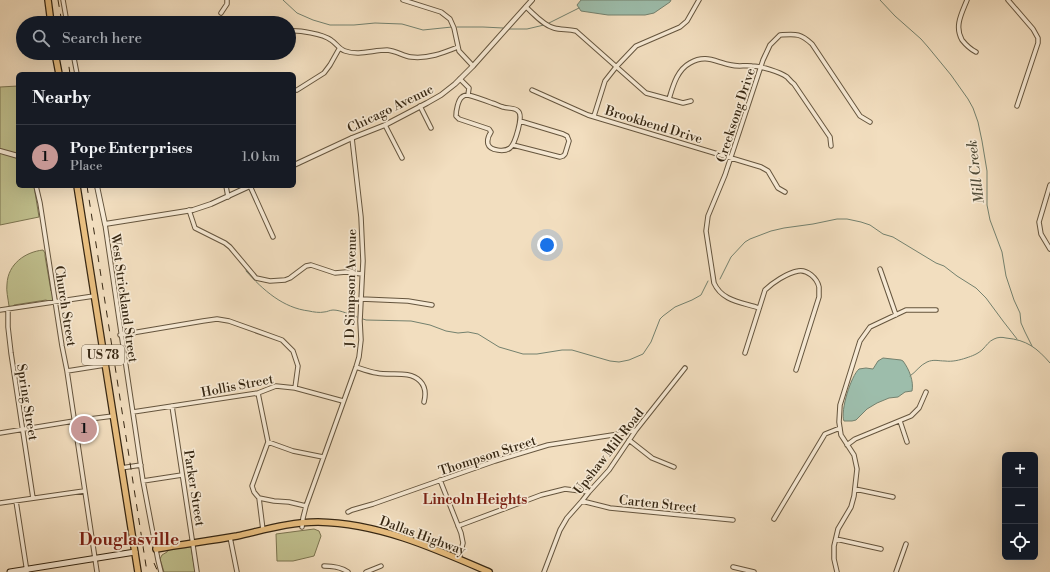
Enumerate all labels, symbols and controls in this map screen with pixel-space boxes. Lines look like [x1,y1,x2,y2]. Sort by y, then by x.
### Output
search box [16,16,296,60]
icon: search [30,27,52,49]
text: Search here [62,29,142,48]
street label: Creeksong Drive [713,66,759,164]
street label: Chicago Avenue [345,81,436,137]
text: Nearby [32,87,91,109]
street label: Brookbend Drive [602,102,705,147]
text: Pope Enterprises [70,139,192,158]
water label: Mill Creek [963,139,989,205]
text: 1 [42,149,48,165]
text: 1.0 km [242,149,280,165]
text: Place [70,158,102,174]
street label: J D Simpson Avenue [342,228,360,348]
street label: West Strickland Street [107,232,141,364]
your location [537,235,557,255]
street label: Church Street [51,265,79,348]
road number: US 78 [82,345,124,365]
street label: Spring Street [13,363,41,442]
street label: Hollis Street [200,371,275,401]
street label: Upshaw Mill Road [570,405,648,498]
pin: 1 [71,414,97,444]
street label: Thompson Street [437,433,538,479]
street label: Parker Street [180,449,208,528]
map controls [1002,452,1038,560]
button: + [1002,452,1038,488]
button: − [1002,488,1038,524]
district label: Lincoln Heights [423,491,527,509]
street label: Carten Street [618,492,698,516]
street label: Dallas Highway [378,513,468,559]
button: locate [1002,524,1038,560]
district label: Douglasville [79,529,179,551]

